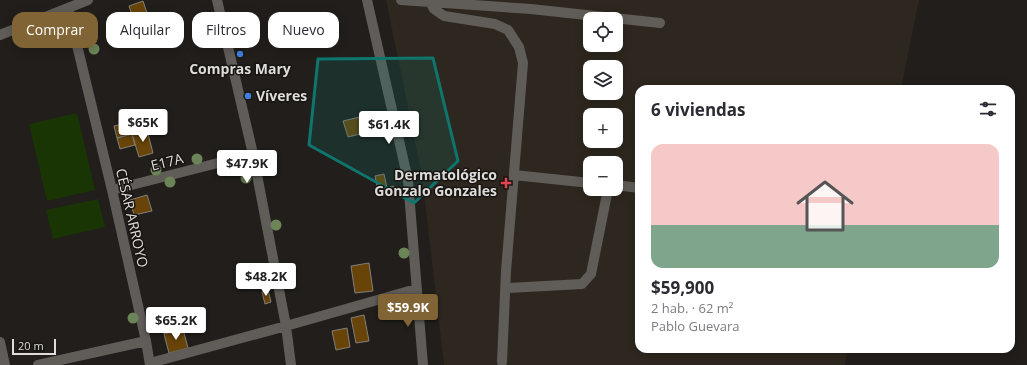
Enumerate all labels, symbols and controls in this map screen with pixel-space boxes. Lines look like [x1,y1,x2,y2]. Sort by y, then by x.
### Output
chip: Comprar [12,12,98,48]
chip: Alquilar [106,12,184,48]
chip: Filtros [192,12,260,48]
chip: Nuevo [268,12,339,48]
map controls [583,12,623,196]
button: locate [583,12,623,52]
marker: Compras Mary [235,49,245,59]
place label: Compras Mary [189,59,291,78]
button: layers [583,60,623,100]
place label: Víveres [256,86,307,105]
marker: Víveres [243,91,253,101]
text: 6 viviendas [651,98,746,121]
icon: filters [977,98,999,120]
button: + [583,108,623,148]
pin: $65K [119,109,167,143]
pin: $61.4K [356,111,422,145]
text: $65K [128,113,158,131]
text: $61.4K [368,115,410,133]
street label: E17A [149,148,185,175]
pin: $47.9K [214,150,280,184]
text: $47.9K [226,154,268,172]
button: − [583,156,623,196]
place label: Dermatológico Gonzalo Gonzales [374,165,497,200]
street label: CÉSAR ARROYO [112,166,153,269]
icon: home [789,170,861,242]
marker: Dermatológico Gonzalo Gonzales [500,177,512,189]
pin: $48.2K [233,263,299,297]
text: $48.2K [245,267,287,285]
text: $59,900 [651,276,714,299]
pin: $59.9K [375,294,441,328]
text: $59.9K [387,298,429,316]
text: 2 hab. · 62 m² [651,299,733,317]
pin: $65.2K [143,307,209,341]
text: $65.2K [155,311,197,329]
text: Pablo Guevara [651,317,739,335]
scale bar [12,337,56,356]
text: 20 m [18,338,44,353]

